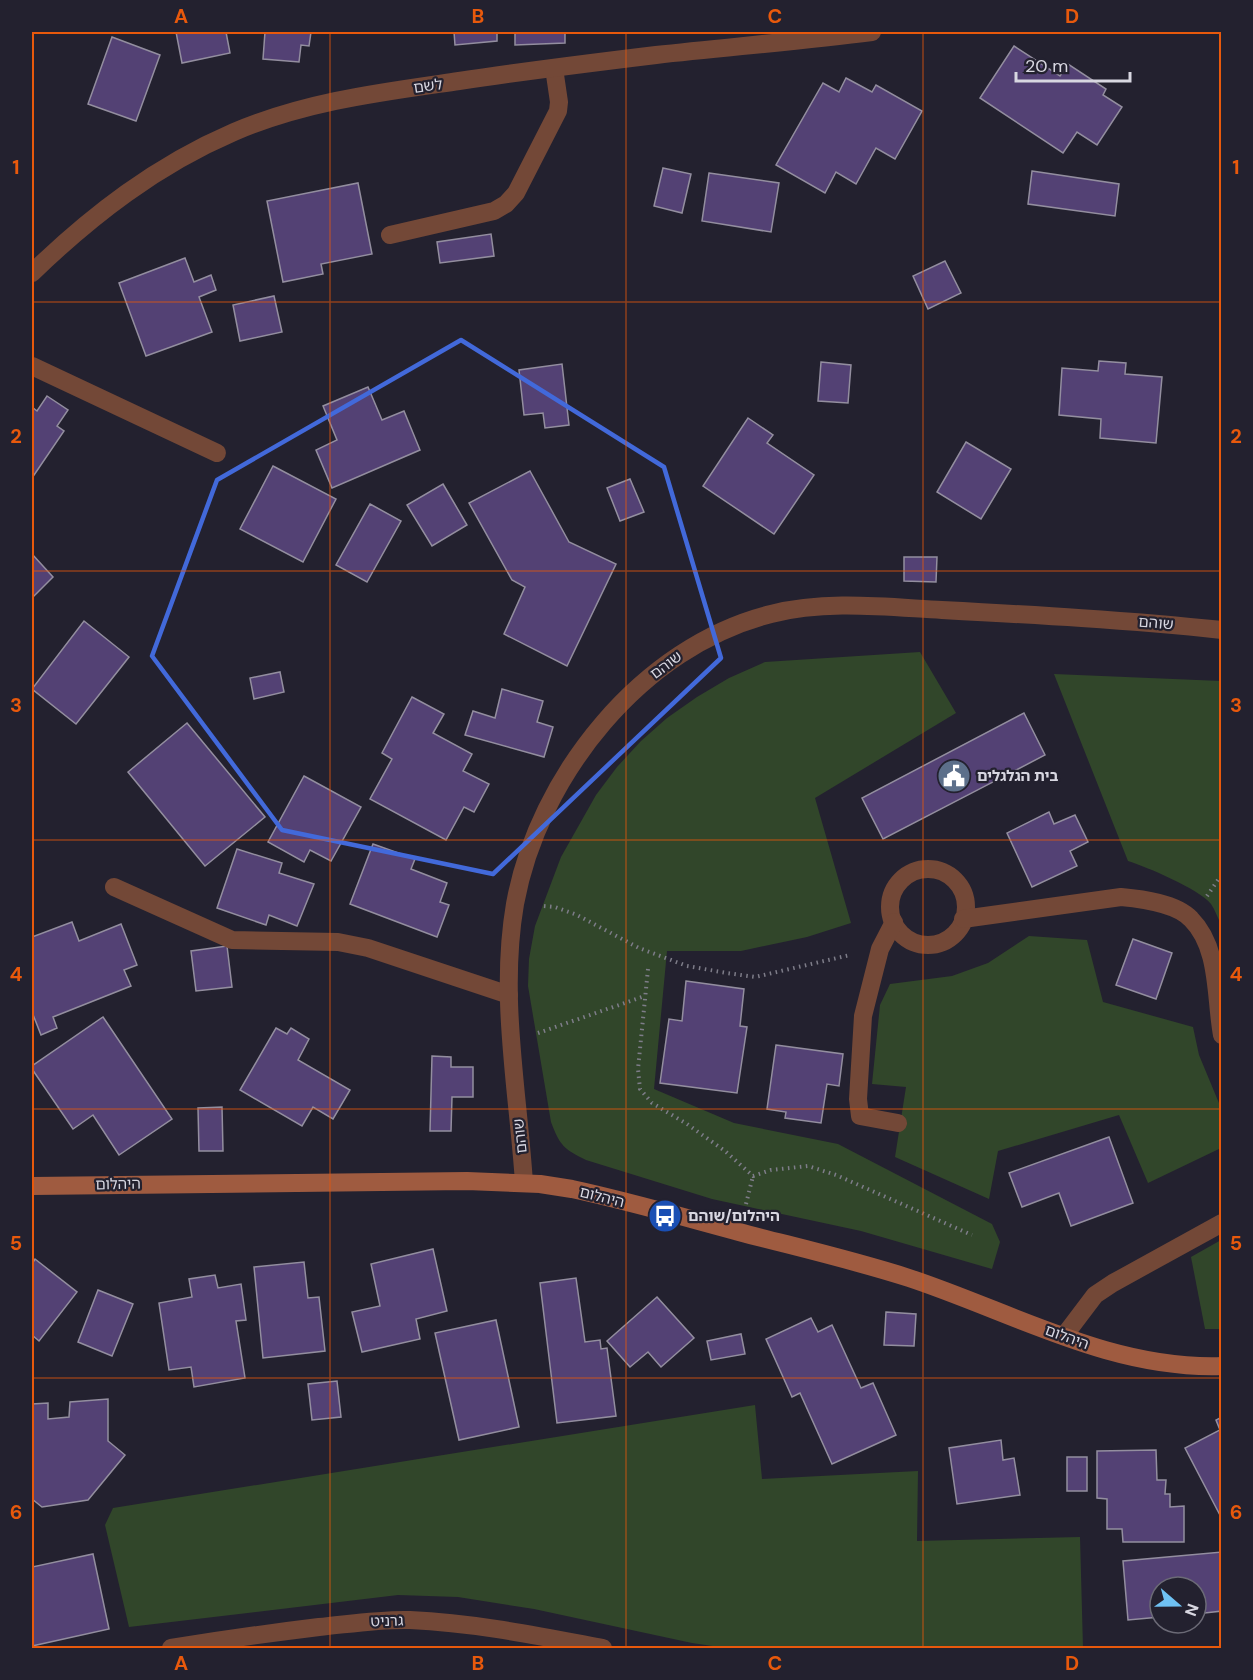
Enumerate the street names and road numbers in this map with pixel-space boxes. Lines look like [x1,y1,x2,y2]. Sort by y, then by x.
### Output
street label: לשם [412,74,444,98]
street label: שוהם [1138,612,1174,634]
street label: שוהם [646,646,686,684]
street label: שוהם [508,1117,532,1155]
street label: היהלום [95,1174,141,1194]
street label: היהלום [578,1182,626,1212]
street label: היהלום [1042,1320,1092,1354]
street label: גרניט [370,1610,404,1632]

